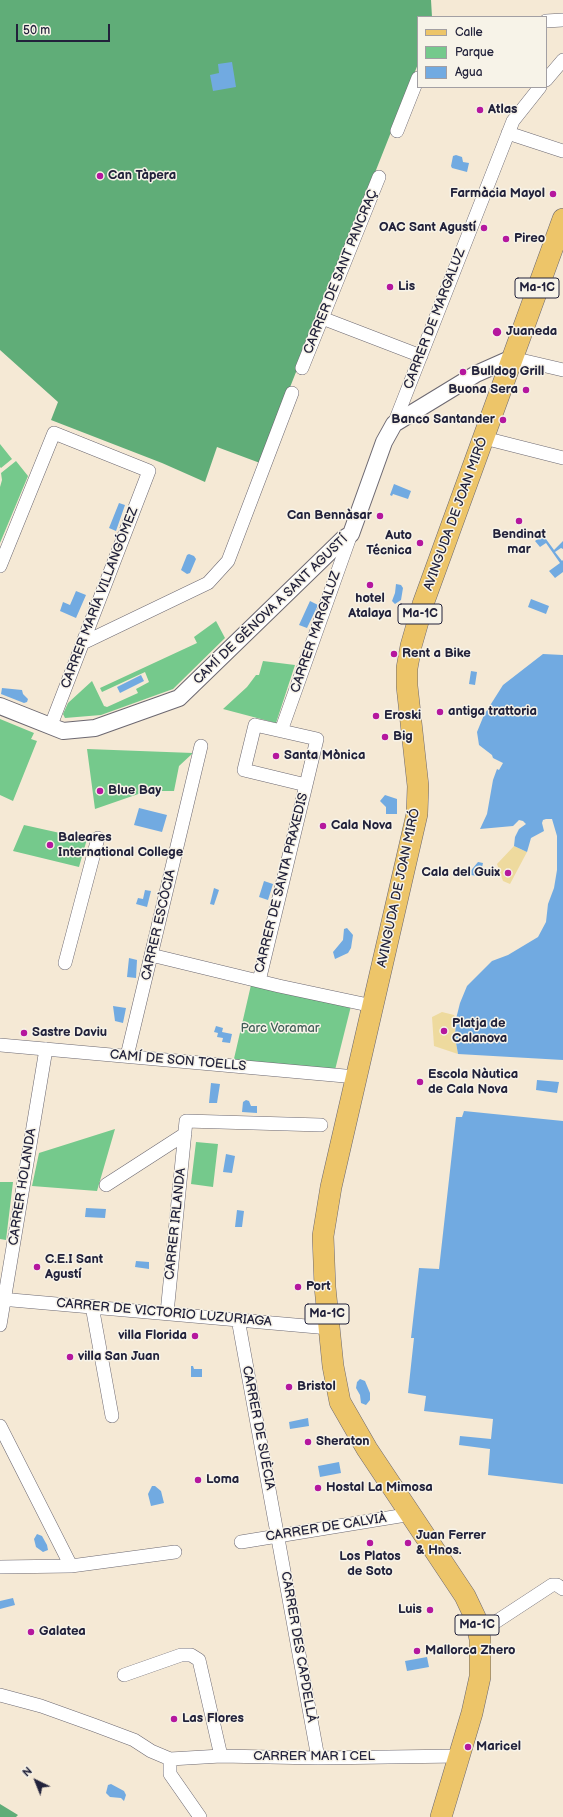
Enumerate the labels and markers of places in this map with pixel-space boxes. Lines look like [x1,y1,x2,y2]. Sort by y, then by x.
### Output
place label: Atlas [488,102,517,118]
marker: Atlas [475,105,485,115]
place label: Can Tàpera [108,168,176,184]
marker: Can Tàpera [95,171,105,181]
place label: Farmàcia Mayol [450,186,545,202]
marker: Farmàcia Mayol [548,189,558,199]
place label: OAC Sant Agustí [379,220,476,236]
marker: OAC Sant Agustí [479,223,489,233]
place label: Pireo [514,231,545,247]
marker: Pireo [501,234,511,244]
place label: Lis [398,279,415,295]
marker: Lis [385,282,395,292]
place label: Juaneda [506,324,557,340]
marker: Juaneda [491,326,503,338]
place label: Bulldog Grill [471,364,544,380]
marker: Bulldog Grill [458,367,468,377]
place label: Buona Sera [448,382,518,398]
marker: Buona Sera [521,385,531,395]
place label: Banco Santander [391,412,495,428]
marker: Banco Santander [498,415,508,425]
place label: Can Bennàsar [287,508,372,524]
marker: Can Bennàsar [375,511,385,521]
marker: Bendinat mar [514,516,524,526]
place label: Bendinat mar [492,527,546,558]
place label: Auto Técnica [366,528,412,559]
marker: Auto Técnica [415,538,425,548]
marker: hotel Atalaya [365,580,375,590]
place label: hotel Atalaya [348,591,392,622]
place label: Rent a Bike [402,646,471,662]
marker: Rent a Bike [389,649,399,659]
place label: antiga trattoria [448,704,537,720]
marker: antiga trattoria [435,707,445,717]
place label: Eroski [384,708,421,724]
marker: Eroski [371,711,381,721]
place label: Big [393,729,413,745]
marker: Big [380,732,390,742]
place label: Santa Mònica [284,748,365,764]
marker: Santa Mònica [271,751,281,761]
place label: Blue Bay [108,783,161,799]
marker: Blue Bay [95,786,105,796]
place label: Cala Nova [331,818,392,834]
marker: Cala Nova [318,821,328,831]
place label: Baleares International College [58,830,183,861]
marker: Baleares International College [45,840,55,850]
place label: Cala del Guix [421,865,500,881]
marker: Cala del Guix [503,868,513,878]
place label: Platja de Calanova [452,1016,507,1047]
place label: Sastre Daviu [32,1025,107,1041]
marker: Platja de Calanova [439,1026,449,1036]
marker: Sastre Daviu [19,1028,29,1038]
place label: Escola Nàutica de Cala Nova [428,1067,518,1098]
marker: Escola Nàutica de Cala Nova [415,1077,425,1087]
place label: C.E.I Sant Agustí [45,1252,103,1283]
marker: C.E.I Sant Agustí [32,1262,42,1272]
place label: Port [306,1279,331,1295]
marker: Port [293,1282,303,1292]
place label: villa Florida [118,1328,187,1344]
marker: villa Florida [190,1331,200,1341]
place label: villa San Juan [78,1349,160,1365]
marker: villa San Juan [65,1352,75,1362]
place label: Bristol [297,1379,336,1395]
marker: Bristol [284,1382,294,1392]
place label: Sheraton [316,1434,370,1450]
marker: Sheraton [303,1437,313,1447]
place label: Loma [206,1472,239,1488]
marker: Loma [193,1475,203,1485]
place label: Hostal La Mimosa [326,1480,433,1496]
marker: Hostal La Mimosa [313,1483,323,1493]
place label: Juan Ferrer & Hnos. [416,1528,486,1559]
marker: Los Platos de Soto [365,1538,375,1548]
marker: Juan Ferrer & Hnos. [403,1538,413,1548]
place label: Los Platos de Soto [339,1549,401,1580]
place label: Luis [398,1602,422,1618]
marker: Luis [425,1605,435,1615]
place label: Galatea [39,1624,86,1640]
marker: Galatea [26,1627,36,1637]
place label: Mallorca Zhero [425,1643,515,1659]
marker: Mallorca Zhero [412,1646,422,1656]
place label: Las Flores [182,1711,244,1727]
marker: Las Flores [169,1714,179,1724]
place label: Maricel [476,1739,521,1755]
marker: Maricel [463,1742,473,1752]

